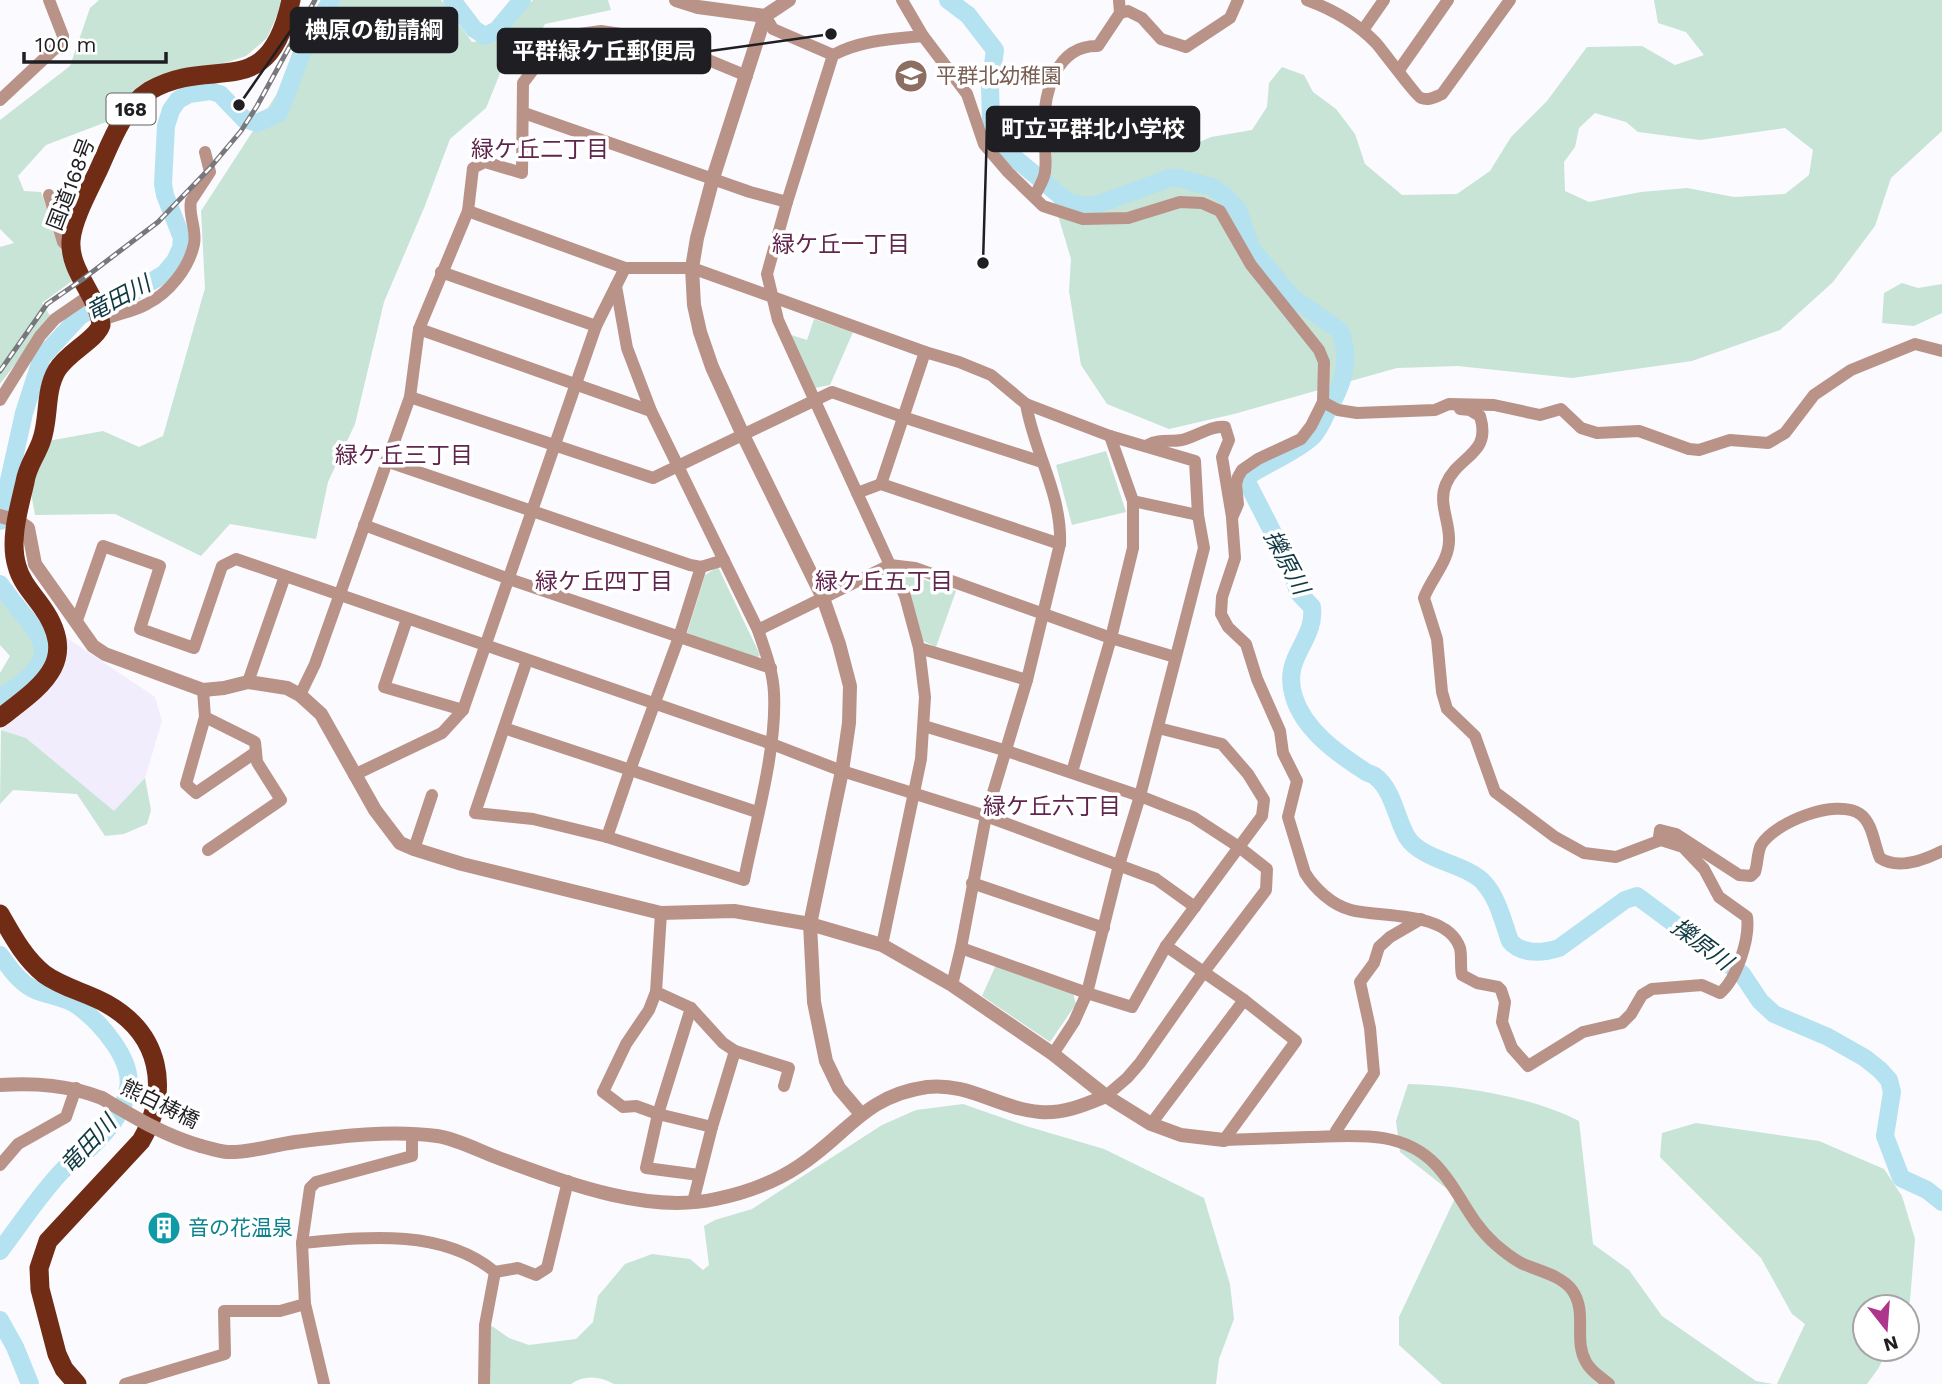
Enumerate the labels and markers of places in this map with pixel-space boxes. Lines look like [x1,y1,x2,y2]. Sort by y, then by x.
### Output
callout: 椣原の勧請綱 [291,8,457,52]
callout: 平群緑ケ丘郵便局 [498,29,710,73]
school or university icon: 平群北幼稚園 [892,57,930,95]
place label: 平群北幼稚園 [936,63,1062,88]
callout: 町立平群北小学校 [987,107,1199,151]
building icon: 音の花温泉 [145,1209,183,1247]
place label: 音の花温泉 [188,1215,293,1240]

